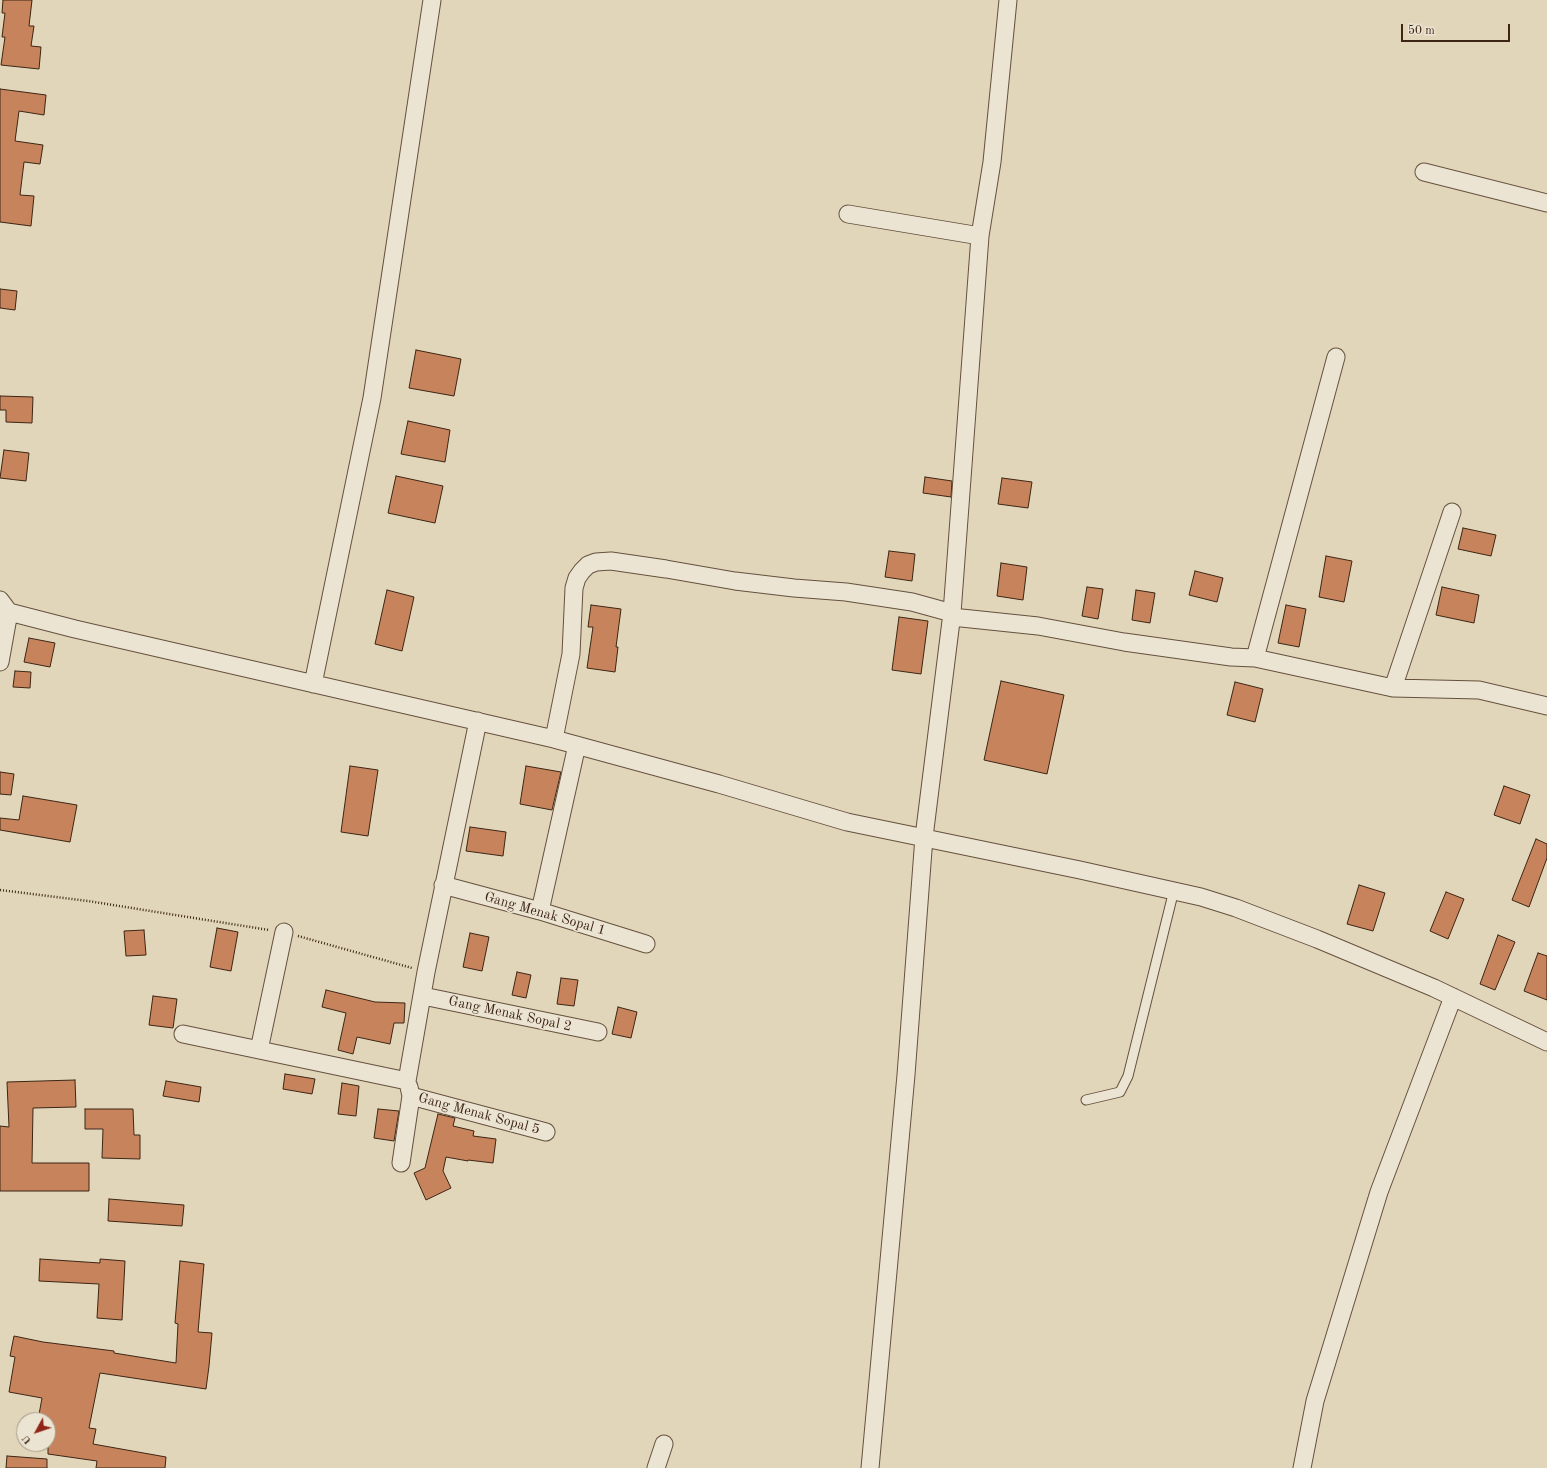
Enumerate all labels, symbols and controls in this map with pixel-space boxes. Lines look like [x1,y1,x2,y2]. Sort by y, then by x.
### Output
scale bar [1403,16,1512,42]
text: 50 m [1408,25,1435,37]
street label: Gang Menak Sopal 1 [482,889,608,939]
street label: Gang Menak Sopal 2 [447,993,573,1035]
street label: Gang Menak Sopal 5 [416,1090,542,1138]
north arrow [16,1412,56,1452]
text: U [20,1433,34,1446]

